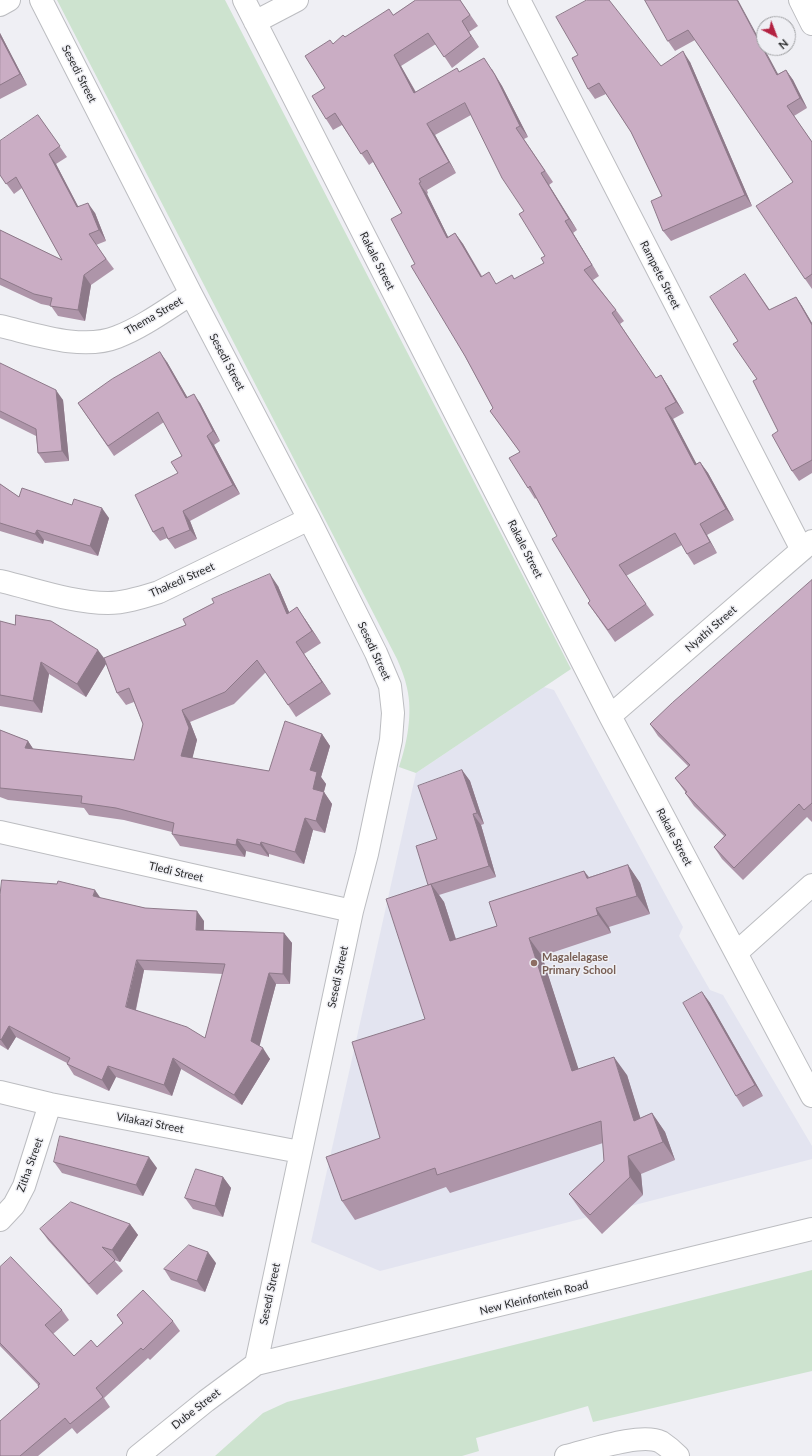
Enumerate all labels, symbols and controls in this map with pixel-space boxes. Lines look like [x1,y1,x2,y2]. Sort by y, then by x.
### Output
north arrow [756,16,796,56]
text: N [776,37,791,52]
street label: Sesedi Street [59,43,99,105]
street label: Rakale Street [357,230,397,292]
street label: Rampete Street [637,239,683,311]
street label: Thema Street [123,294,185,338]
street label: Sesedi Street [206,331,248,393]
street label: Rakale Street [505,518,545,580]
street label: Thakedi Street [147,560,217,600]
street label: Nyathi Street [683,603,739,655]
street label: Sesedi Street [355,620,393,682]
street label: Rakale Street [653,806,695,868]
street label: Tledi Street [148,859,204,885]
street label: Sesedi Street [325,945,351,1009]
place label: Magalelagase Primary School [542,950,616,976]
marker: Magalelagase Primary School [529,958,539,968]
street label: Vilakazi Street [115,1110,185,1136]
street label: Zitha Street [14,1136,46,1194]
street label: Sesedi Street [257,1262,283,1326]
street label: New Kleinfontein Road [478,1278,590,1318]
street label: Dube Street [169,1386,223,1432]

